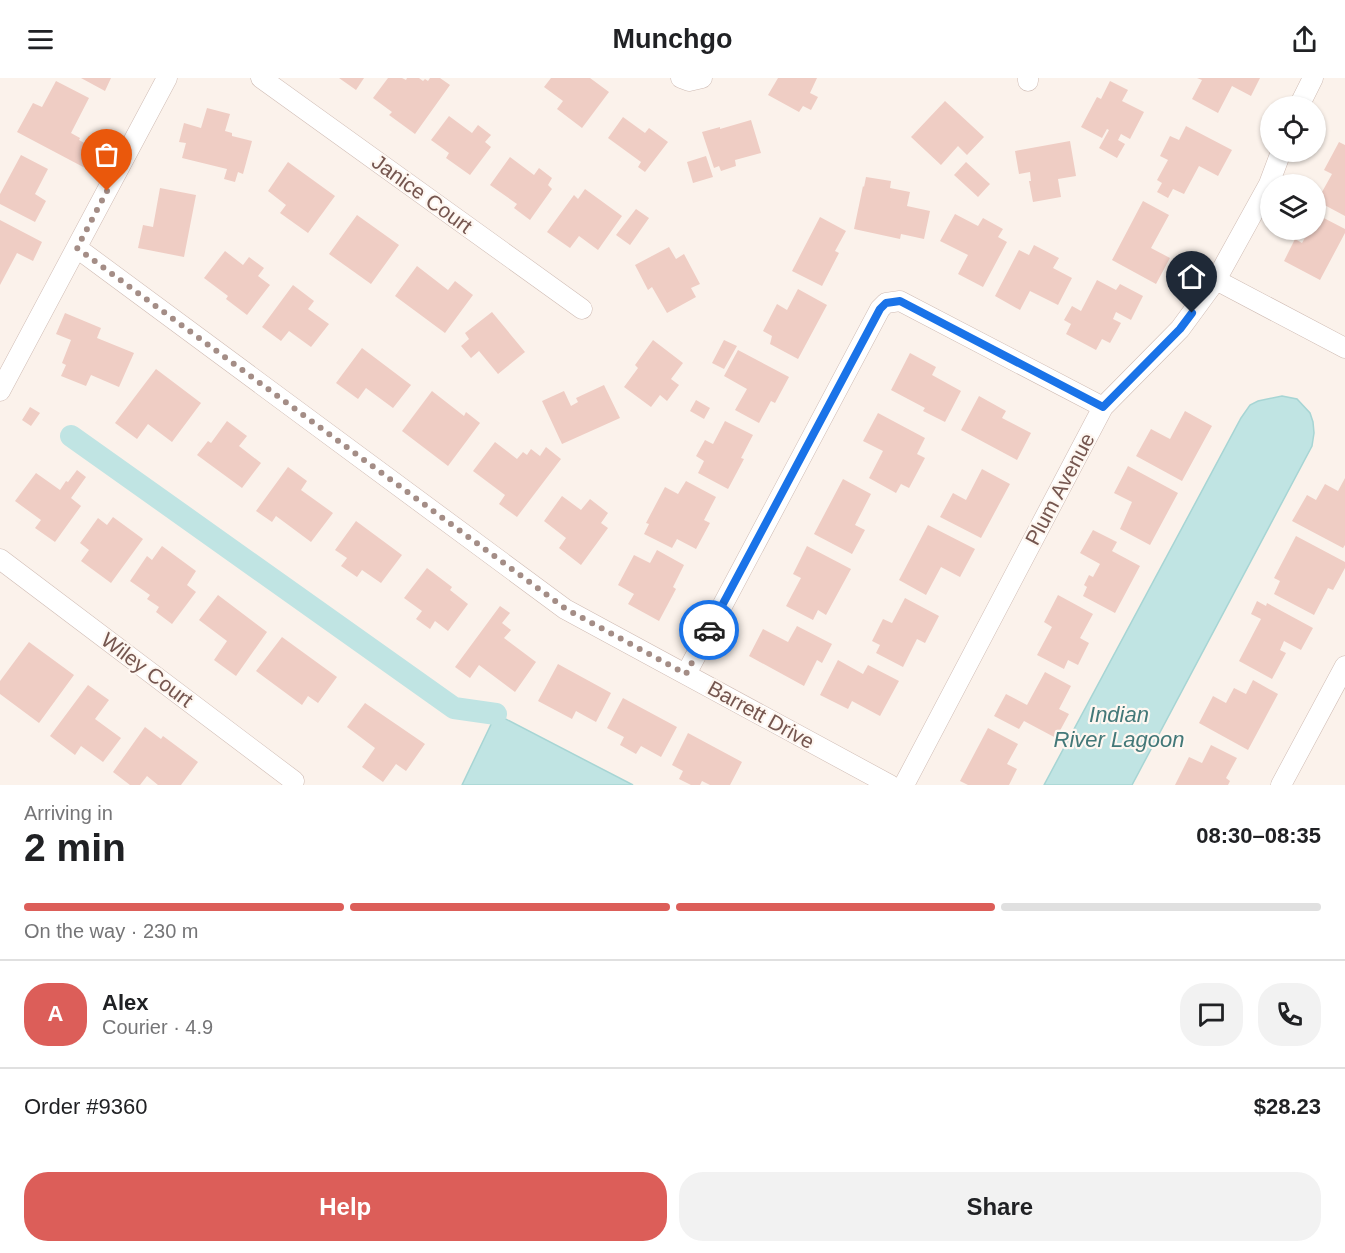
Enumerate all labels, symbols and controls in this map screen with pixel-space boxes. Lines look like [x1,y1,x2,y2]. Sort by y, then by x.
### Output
icon: menu [24,23,57,56]
icon: share [1288,23,1321,56]
text: Munchgo [613,24,732,54]
map controls [1260,96,1326,240]
button: locate [1260,96,1326,162]
pin [81,129,132,191]
icon: bag [90,138,123,171]
street label: Janice Court [368,150,477,238]
button: layers [1260,174,1326,240]
pin [1166,251,1217,313]
icon: home [1175,260,1208,293]
street label: Plum Avenue [1020,429,1099,549]
courier [679,600,739,660]
icon: car [693,614,726,647]
street label: Wiley Court [97,628,198,712]
street label: Barrett Drive [704,676,818,753]
water label: Indian River Lagoon [1054,702,1184,752]
text: Arriving in [24,802,113,824]
text: 08:30–08:35 [1196,823,1321,848]
text: 2 min [24,826,126,869]
text: On the way · 230 m [24,920,199,942]
button: chat [1180,983,1243,1046]
button: phone [1258,983,1321,1046]
text: Alex [102,990,148,1015]
text: A [48,1001,63,1026]
text: Courier · 4.9 [102,1016,213,1038]
text: Order #9360 [24,1094,148,1119]
text: $28.23 [1254,1094,1321,1119]
button: Help [24,1172,667,1241]
button: Share [679,1172,1321,1241]

